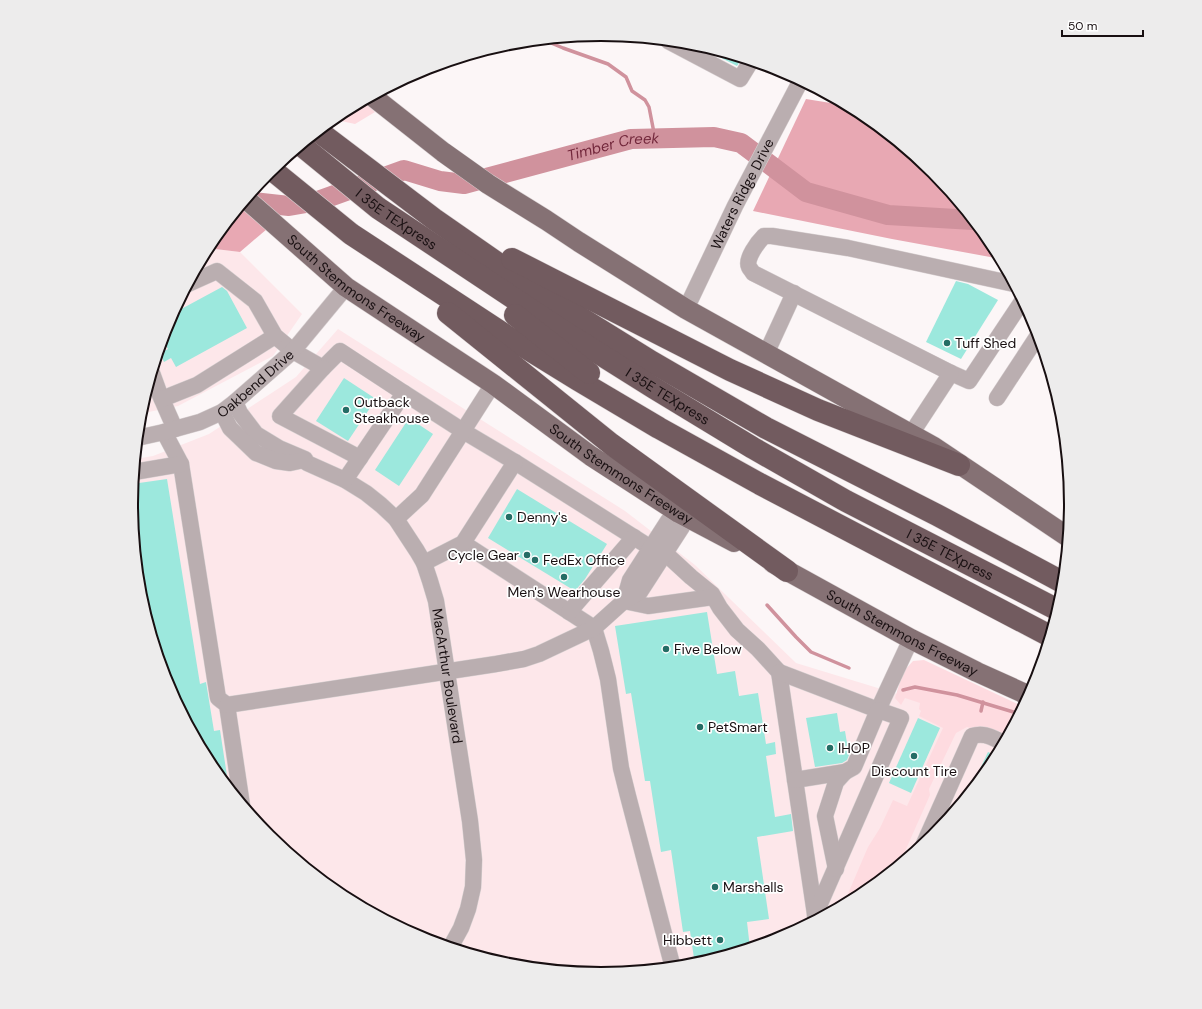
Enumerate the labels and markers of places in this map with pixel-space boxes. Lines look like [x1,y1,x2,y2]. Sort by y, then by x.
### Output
place label: Tuff Shed [955,334,1016,352]
marker: Tuff Shed [942,338,952,348]
place label: Outback Steakhouse [354,393,429,427]
marker: Outback Steakhouse [341,405,351,415]
place label: Denny's [517,508,567,526]
marker: Denny's [504,512,514,522]
place label: Cycle Gear [448,546,519,564]
marker: Cycle Gear [522,550,532,560]
place label: FedEx Office [543,551,625,569]
marker: FedEx Office [530,555,540,565]
marker: Men's Wearhouse [559,572,569,582]
place label: Men's Wearhouse [508,583,621,601]
place label: Five Below [674,640,742,658]
marker: Five Below [661,644,671,654]
place label: PetSmart [708,718,768,736]
marker: PetSmart [695,722,705,732]
place label: IHOP [838,739,870,757]
marker: IHOP [825,743,835,753]
marker: Discount Tire [909,751,919,761]
place label: Discount Tire [871,762,957,780]
place label: Marshalls [723,878,784,896]
marker: Marshalls [710,882,720,892]
place label: Hibbett [663,931,712,949]
marker: Hibbett [715,935,725,945]

